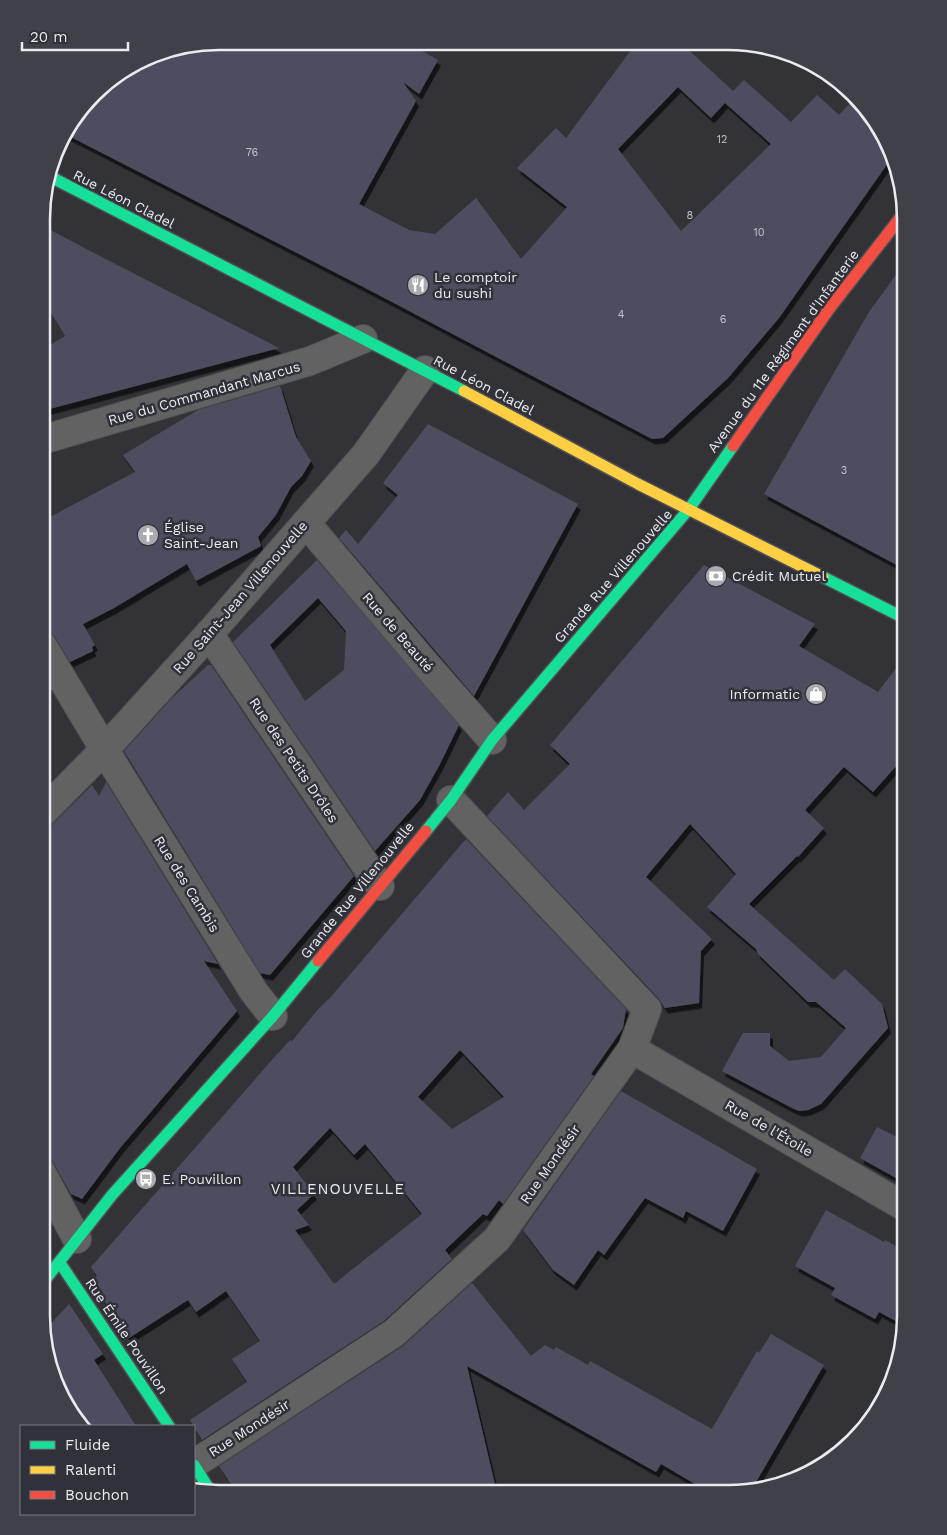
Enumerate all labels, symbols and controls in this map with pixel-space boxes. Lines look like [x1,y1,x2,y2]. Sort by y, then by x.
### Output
scale bar [22,20,129,52]
text: 20 m [30,28,68,46]
house number: 12 [717,133,727,146]
house number: 76 [246,146,259,159]
street label: Rue Léon Cladel [71,167,178,232]
house number: 8 [687,209,694,222]
house number: 10 [753,226,765,239]
street label: Avenue du 11e Régiment d'Infanterie [704,247,862,455]
place label: Le comptoir du sushi [434,269,517,301]
restaurant icon: Le comptoir du sushi [406,273,430,297]
house number: 4 [618,308,625,321]
house number: 6 [720,313,727,326]
street label: Rue Léon Cladel [431,352,538,419]
street label: Rue du Commandant Marcus [106,358,302,428]
house number: 3 [841,464,847,477]
street label: Grande Rue Villenouvelle [551,506,675,646]
street label: Rue Saint-Jean Villenouvelle [170,518,310,676]
place label: Église Saint-Jean [164,519,238,551]
church icon: Église Saint-Jean [136,523,160,547]
bank icon: Crédit Mutuel [704,564,728,588]
place label: Crédit Mutuel [732,568,826,584]
street label: Rue de Beauté [359,589,437,675]
shop icon: Informatic [804,682,828,706]
place label: Informatic [730,686,800,702]
street label: Rue des Petits Drôles [246,695,342,825]
street label: Grande Rue Villenouvelle [297,818,417,962]
street label: Rue des Cambis [151,833,223,935]
street label: Rue de l'Étoile [722,1096,816,1160]
street label: Rue Mondésir [517,1121,583,1207]
bus stop icon: E. Pouvillon [134,1167,158,1191]
place label: E. Pouvillon [162,1171,242,1187]
district label: VILLENOUVELLE [271,1180,405,1198]
street label: Rue Émile Pouvillon [82,1275,172,1397]
street label: Rue Mondésir [206,1396,293,1460]
legend [20,1425,195,1515]
text: Fluide [65,1436,110,1454]
text: Ralenti [65,1461,116,1479]
text: Bouchon [65,1486,129,1504]

